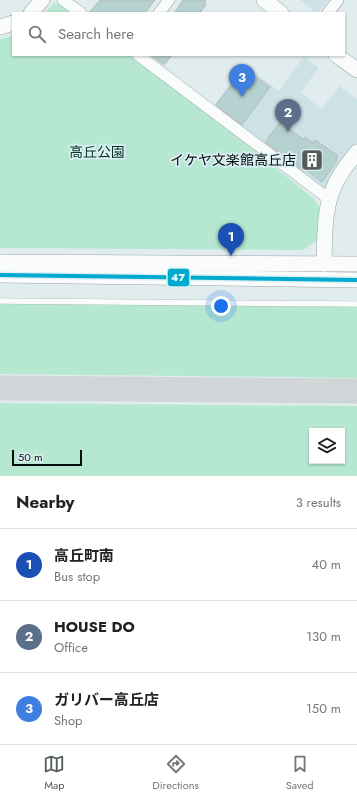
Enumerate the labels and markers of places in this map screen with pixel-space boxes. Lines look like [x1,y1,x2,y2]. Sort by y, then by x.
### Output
pin: 3 [229,64,255,97]
pin: 2 [275,99,301,132]
building icon: イケヤ文楽館高丘店 [299,147,325,173]
place label: イケヤ文楽館高丘店 [170,150,296,170]
pin: 1 [218,223,244,256]

